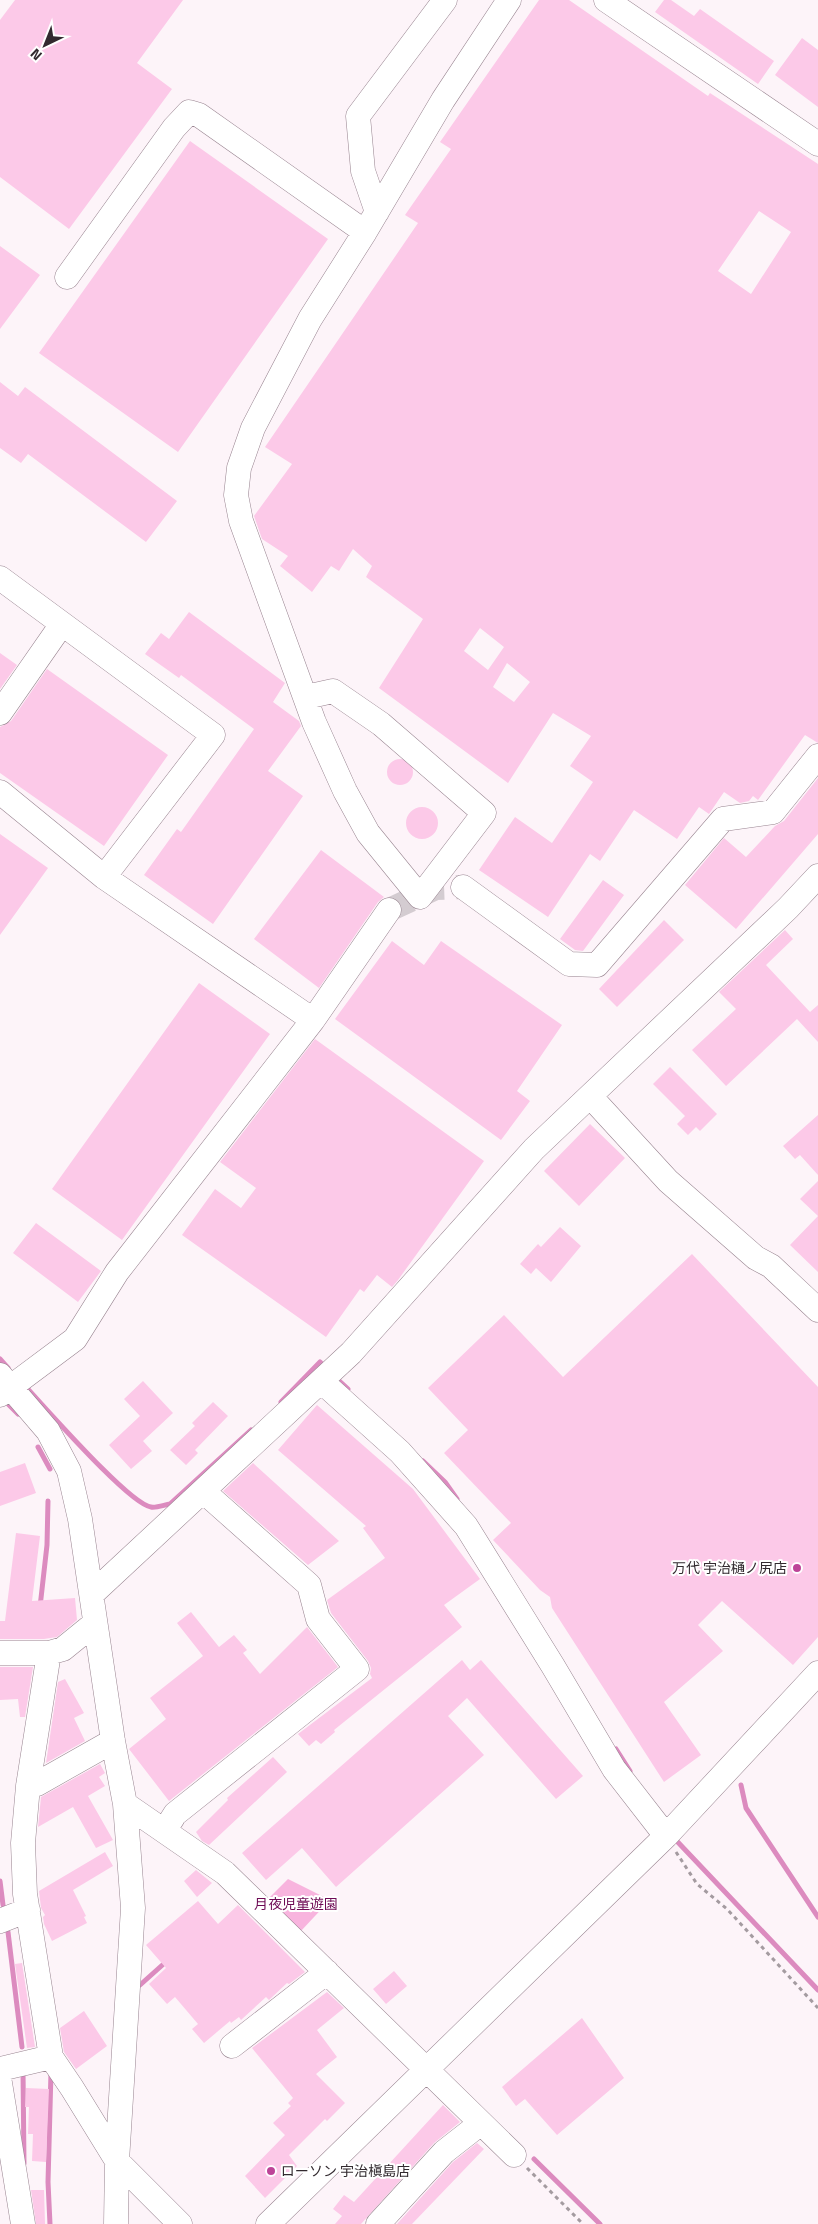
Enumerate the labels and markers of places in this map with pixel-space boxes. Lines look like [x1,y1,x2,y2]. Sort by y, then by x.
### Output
place label: 万代 宇治樋ノ尻店 [672,1557,787,1578]
marker: 万代 宇治樋ノ尻店 [791,1562,803,1574]
place label: ローソン 宇治槇島店 [281,2160,410,2181]
marker: ローソン 宇治槇島店 [265,2165,277,2177]

